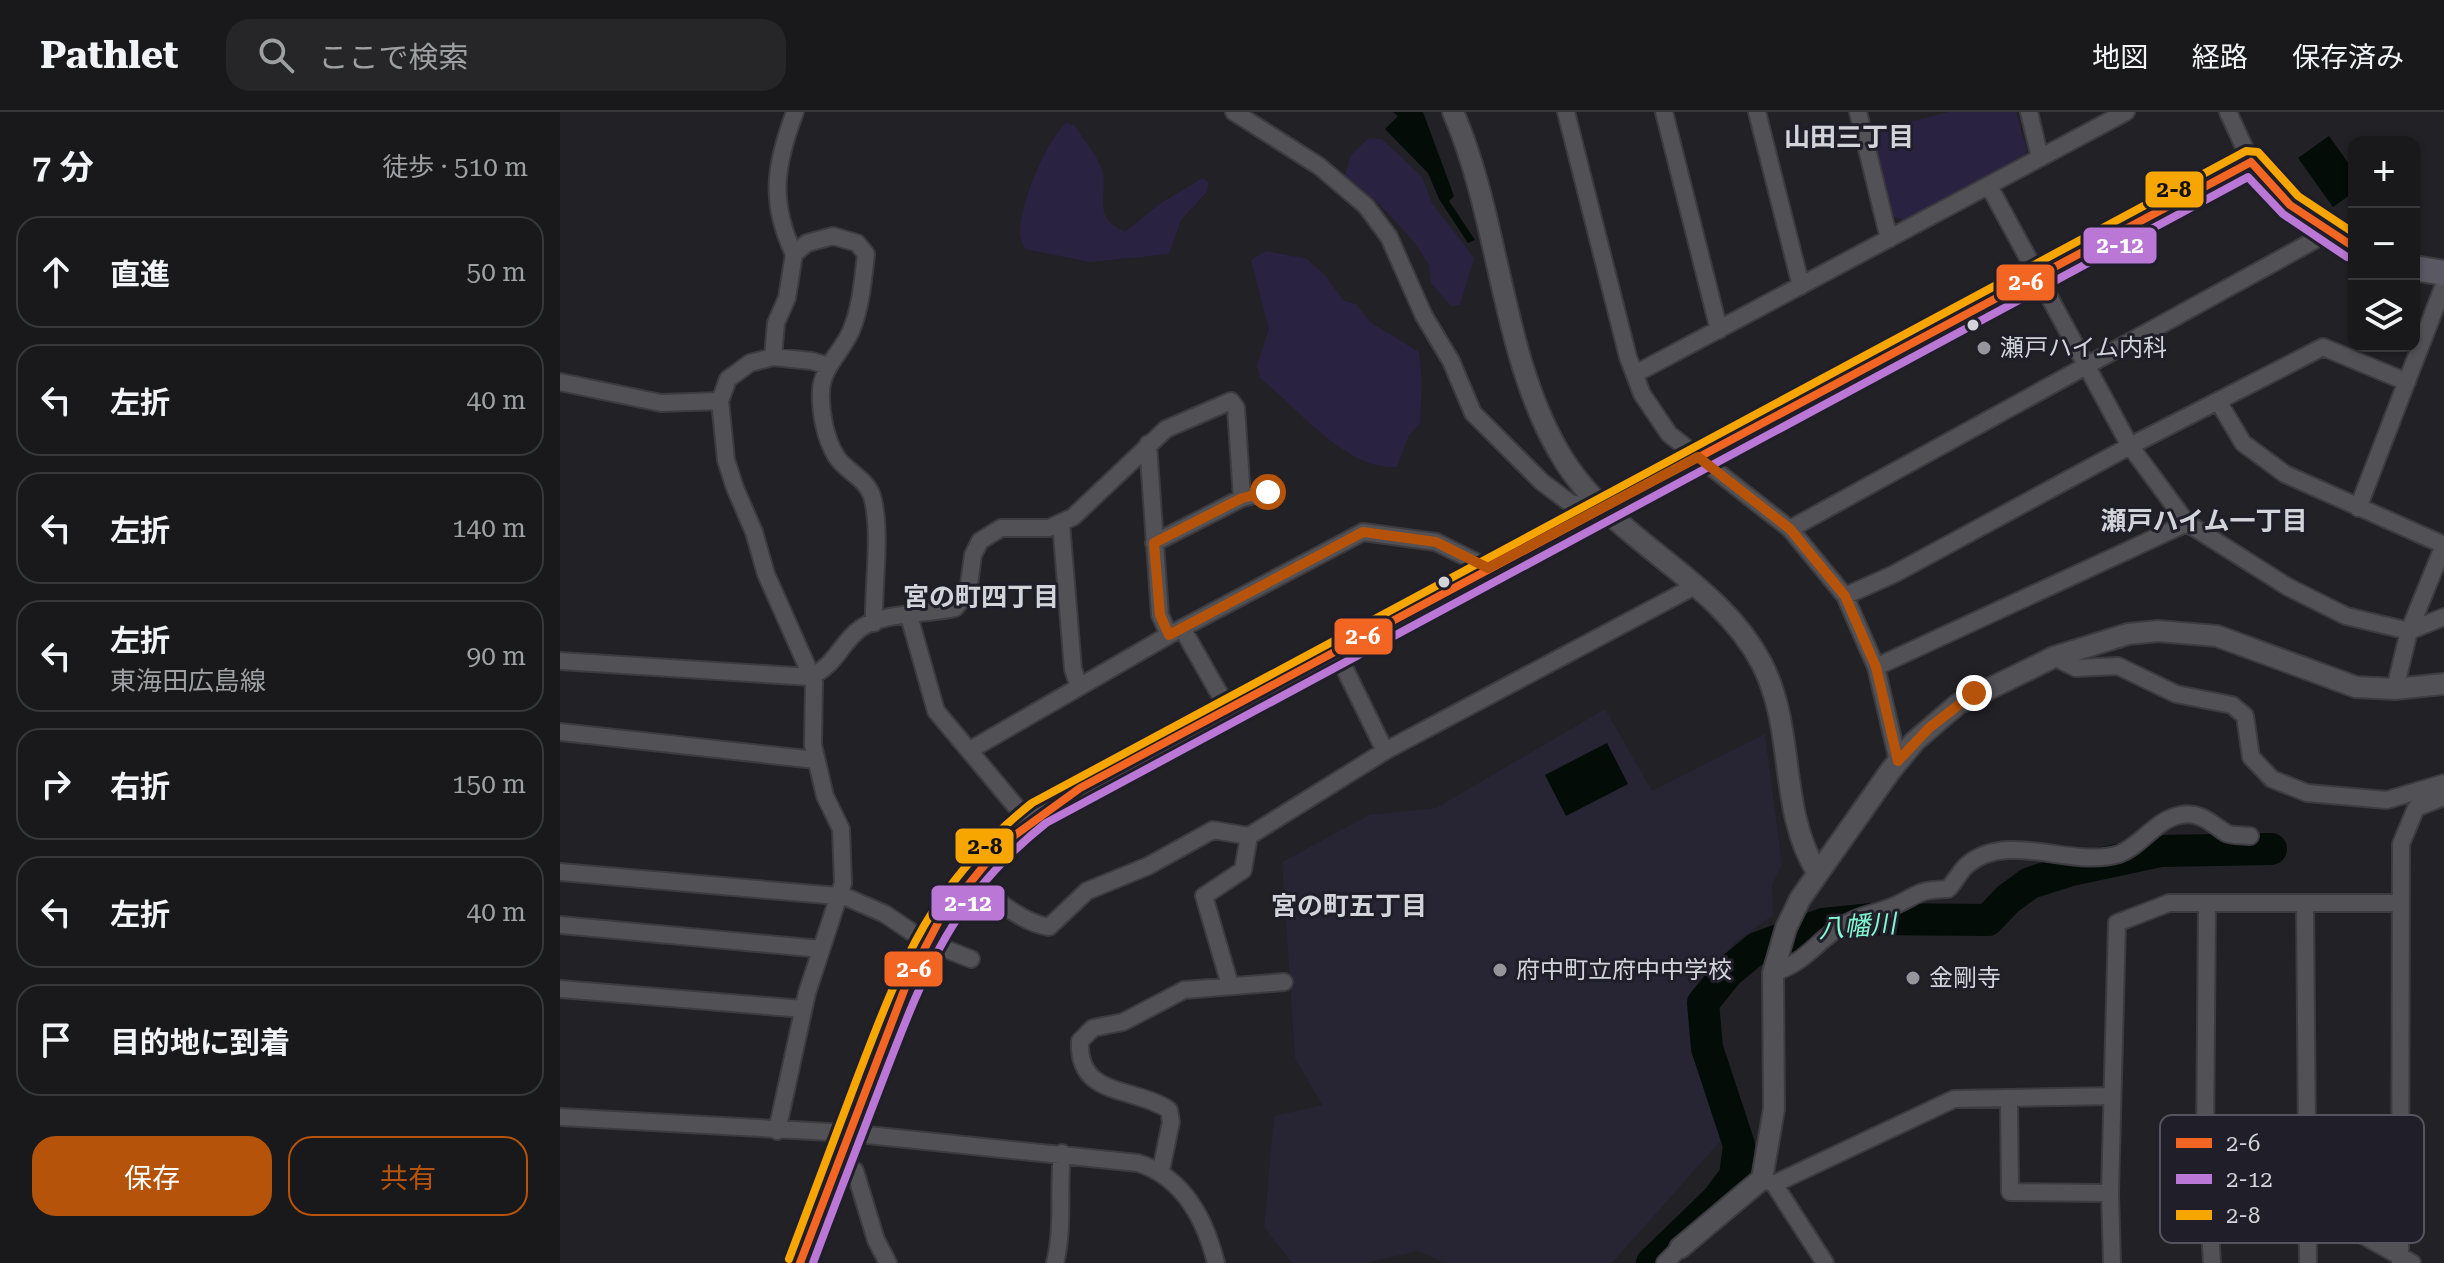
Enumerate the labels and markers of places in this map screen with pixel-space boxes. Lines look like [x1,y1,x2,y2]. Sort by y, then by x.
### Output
unlabelled marker [1965,317,1981,333]
place label: 瀬戸ハイム内科 [2000,334,2167,362]
marker: 瀬戸ハイム内科 [1975,339,1993,357]
unlabelled marker [1436,574,1452,590]
place label: 府中町立府中中学校 [1516,956,1732,984]
marker: 府中町立府中中学校 [1491,961,1509,979]
place label: 金剛寺 [1929,964,2001,992]
marker: 金剛寺 [1904,969,1922,987]

